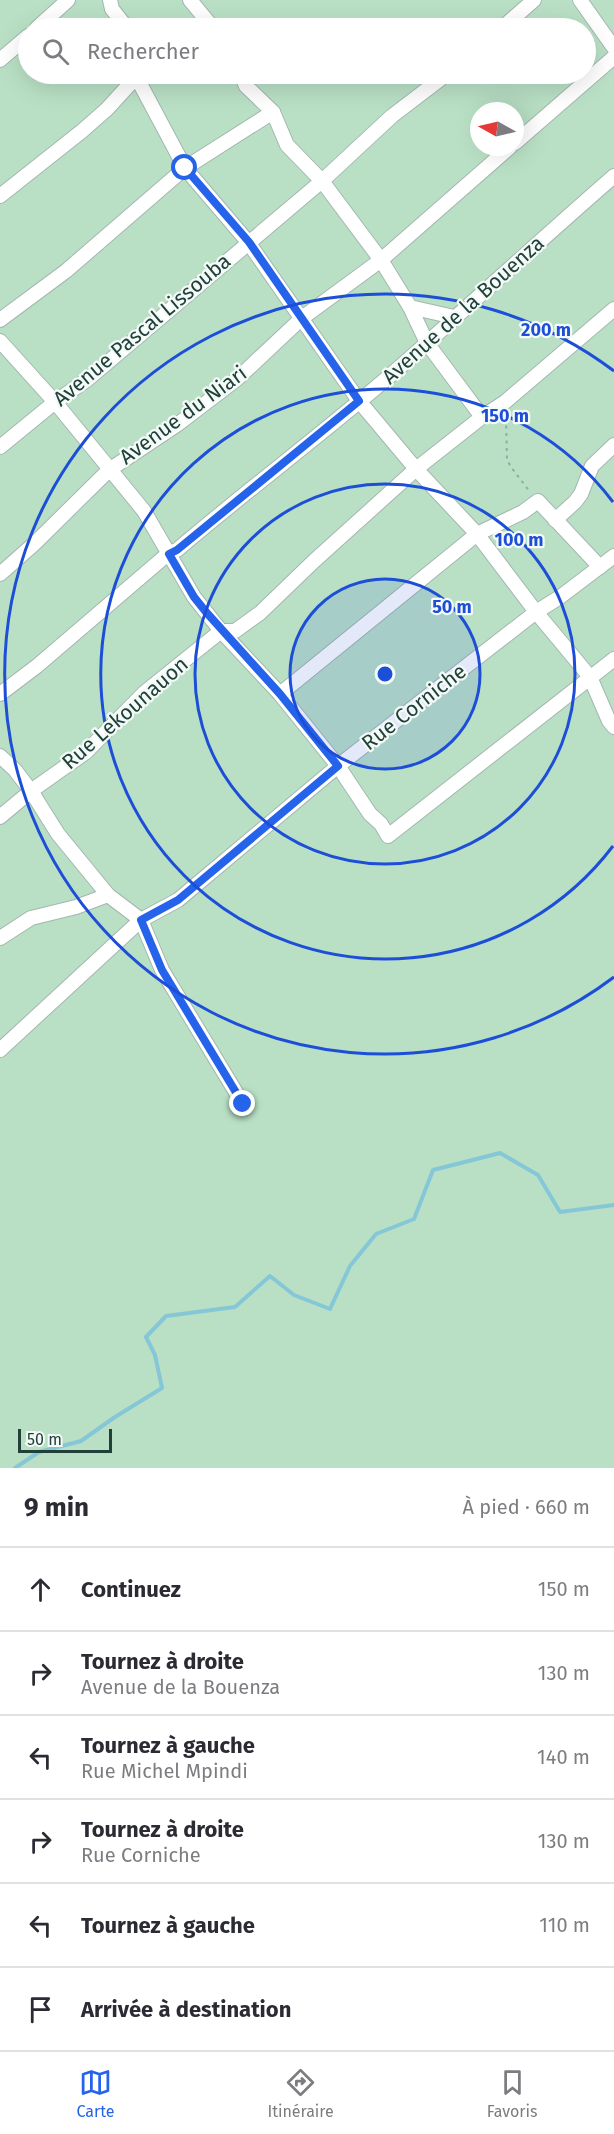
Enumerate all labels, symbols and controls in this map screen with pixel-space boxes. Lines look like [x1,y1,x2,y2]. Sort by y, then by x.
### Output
search box [18,18,596,84]
icon: search [39,35,72,68]
text: Rechercher [87,38,199,65]
north arrow [470,102,524,156]
route start [171,154,197,180]
street label: Avenue de la Bouenza [377,230,549,390]
street label: Avenue Pascal Lissouba [48,248,236,412]
text: 200 m [521,319,571,341]
street label: Avenue du Niari [114,360,252,470]
text: 150 m [481,405,529,427]
text: 100 m [495,529,543,551]
text: 50 m [432,596,472,618]
street label: Rue Lekounauon [57,651,193,775]
street label: Rue Corniche [356,658,472,756]
centre of rings [375,664,395,684]
route end [229,1090,255,1116]
scale bar [18,1426,112,1454]
text: 50 m [27,1430,62,1449]
text: 9 min [24,1492,89,1523]
text: À pied · 660 m [463,1495,590,1519]
icon: ahead [24,1573,57,1606]
text: Continuez [81,1576,181,1603]
text: 150 m [538,1577,590,1601]
text: Tournez à droite [81,1648,244,1675]
icon: right [24,1657,57,1690]
text: 130 m [538,1661,590,1685]
text: Avenue de la Bouenza [81,1675,280,1699]
text: Tournez à gauche [81,1732,255,1759]
icon: left [24,1741,57,1774]
text: 140 m [537,1745,590,1769]
text: Rue Michel Mpindi [81,1759,248,1783]
text: Tournez à droite [81,1816,244,1843]
icon: right [24,1825,57,1858]
text: 130 m [538,1829,590,1853]
text: Rue Corniche [81,1843,201,1867]
icon: left [24,1909,57,1942]
text: Tournez à gauche [81,1912,255,1939]
text: 110 m [539,1913,590,1937]
icon: arrive [24,1993,57,2026]
text: Arrivée à destination [81,1996,291,2023]
tab: Carte [77,2066,114,2121]
tab: Itinéraire [267,2066,334,2121]
tab: Favoris [487,2066,537,2121]

